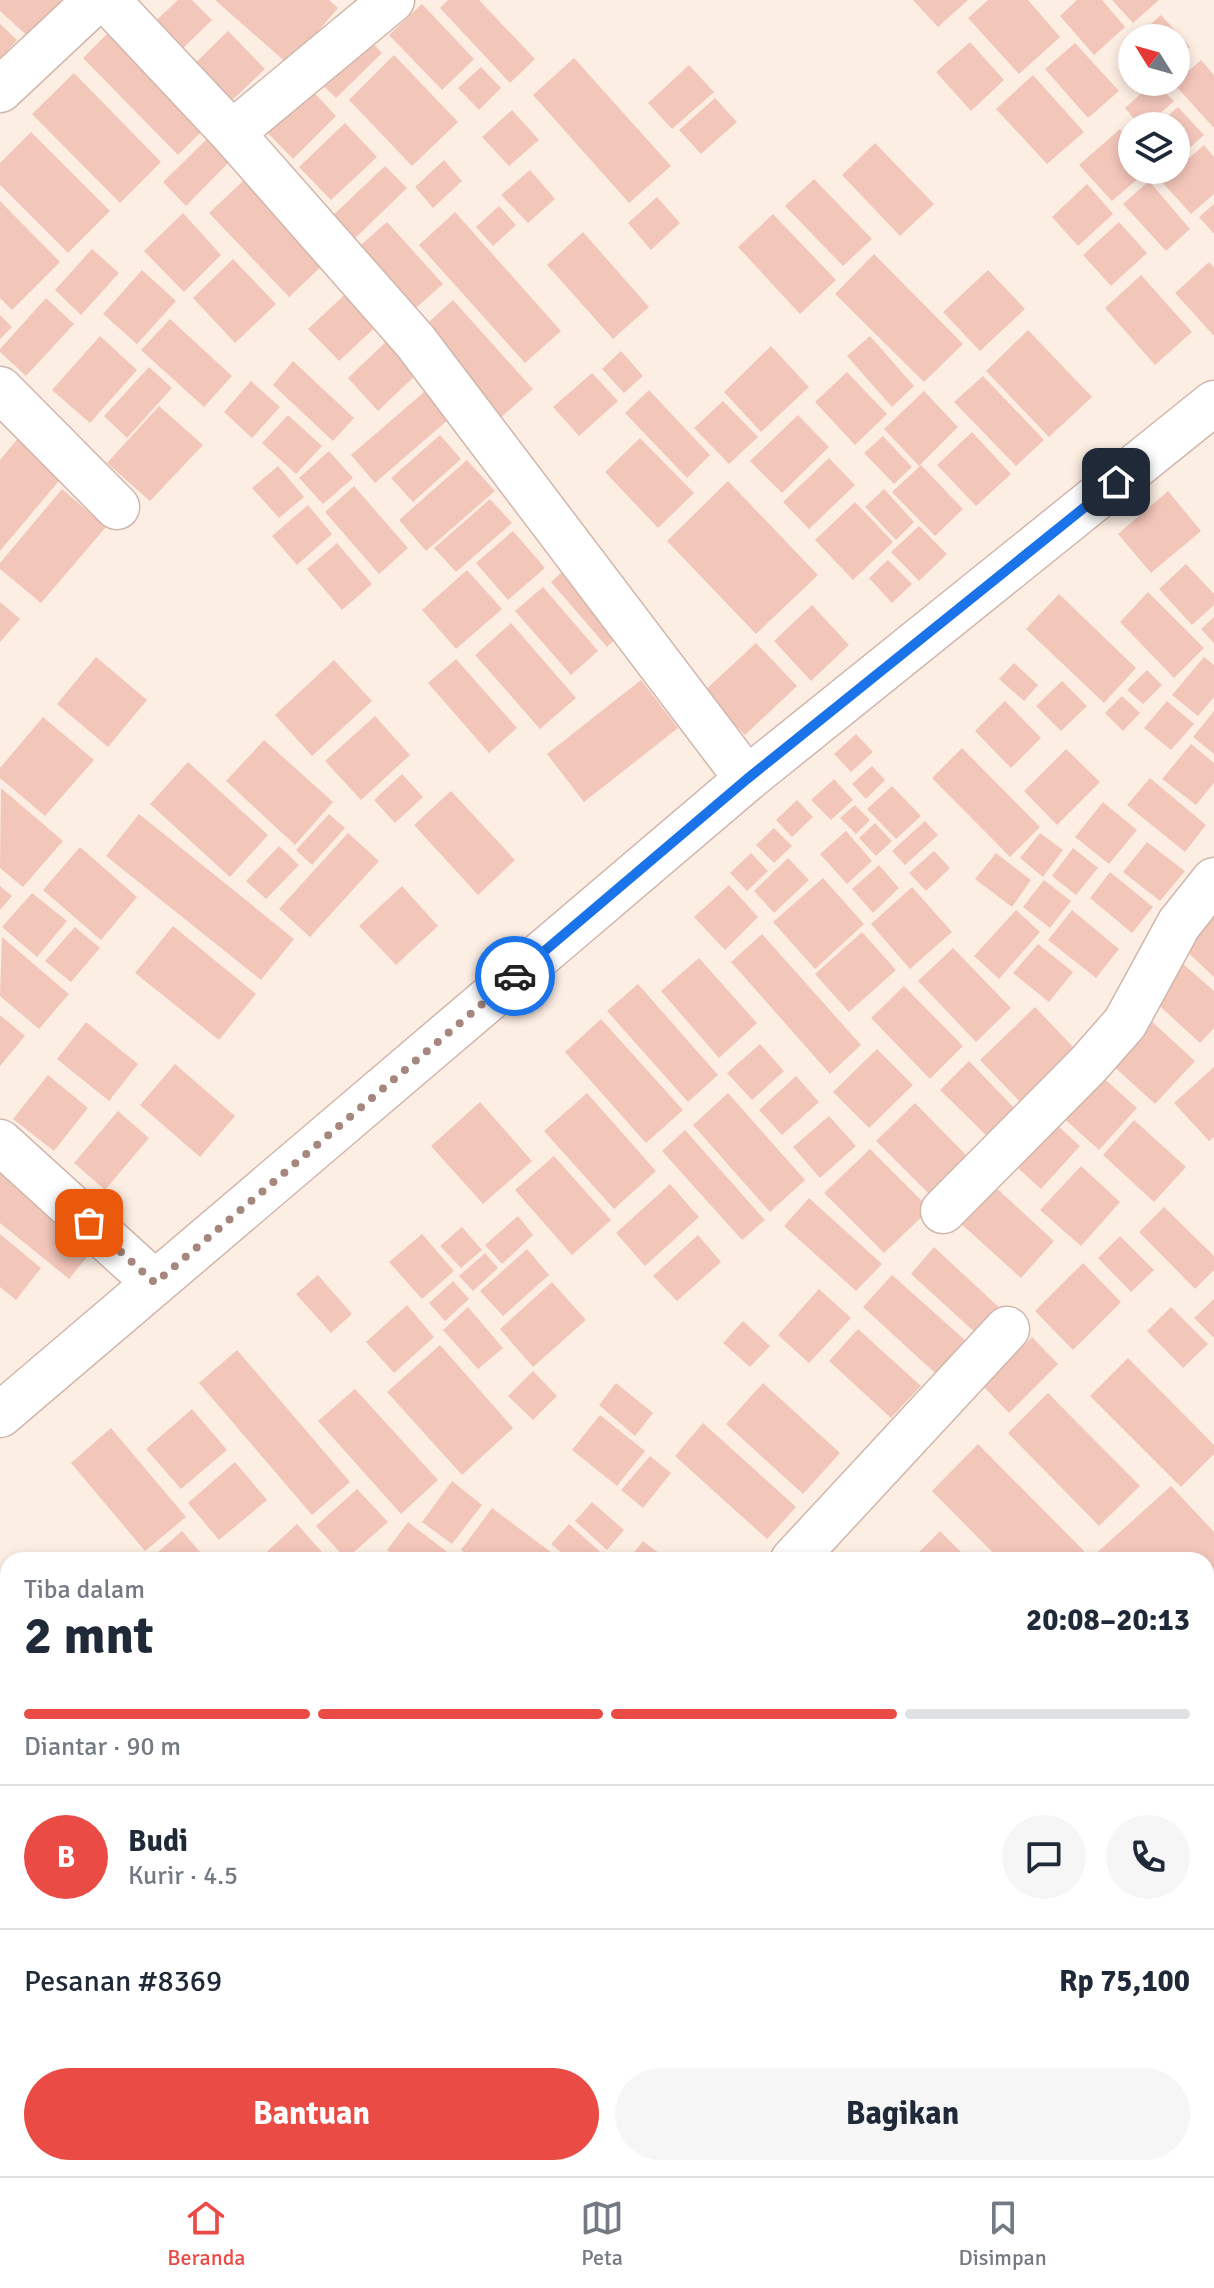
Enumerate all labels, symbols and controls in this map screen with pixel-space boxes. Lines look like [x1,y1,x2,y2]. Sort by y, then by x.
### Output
north arrow [1118,24,1190,96]
map controls [1118,24,1190,184]
button: layers [1118,112,1190,184]
pin [1082,448,1150,516]
icon: home [1094,460,1138,504]
courier [475,936,555,1016]
icon: car [493,954,537,998]
pin [55,1189,123,1257]
icon: bag [67,1201,111,1245]
text: Tiba dalam [24,1574,145,1606]
text: 20:08–20:13 [1026,1602,1190,1639]
text: 2 mnt [24,1604,153,1668]
text: Diantar · 90 m [24,1731,181,1763]
button: chat [1002,1815,1086,1899]
button: phone [1106,1815,1190,1899]
text: Budi [128,1823,188,1860]
text: B [57,1839,75,1876]
text: Kurir · 4.5 [128,1860,238,1892]
text: Pesanan #8369 [24,1963,222,2000]
text: Rp 75,100 [1059,1963,1190,2000]
button: Bantuan [24,2068,599,2160]
button: Bagikan [615,2068,1190,2160]
tab: Beranda [167,2196,245,2271]
tab: Peta [580,2196,624,2271]
tab: Disimpan [959,2196,1047,2271]

